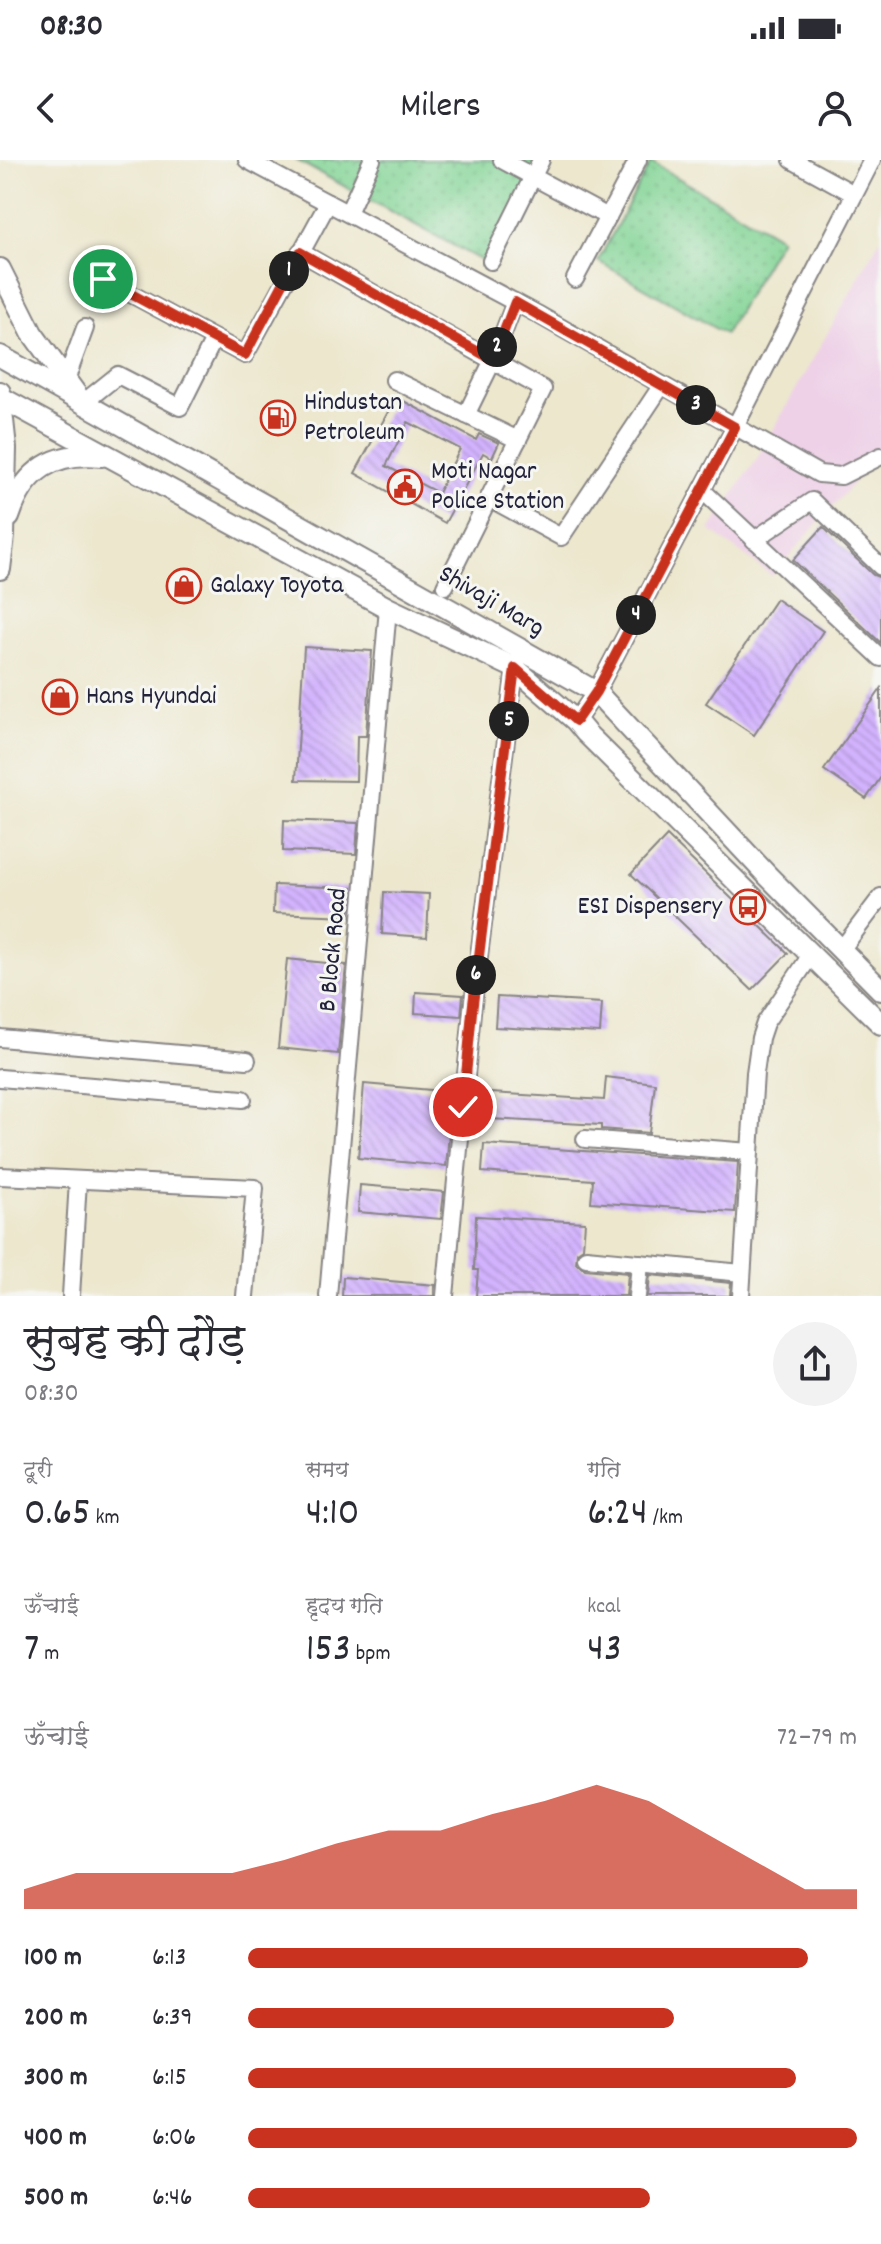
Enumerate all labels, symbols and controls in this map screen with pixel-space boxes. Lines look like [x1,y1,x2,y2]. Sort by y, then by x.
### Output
text: 08:30 [40,7,103,50]
text: Milers [400,82,481,134]
icon: back [24,86,68,130]
icon: person [813,86,857,130]
pin [69,245,137,313]
pin: 1 [269,251,309,291]
text: 1 [287,255,291,286]
icon: arrive [81,257,125,301]
pin: 2 [477,327,517,367]
text: 2 [492,331,502,362]
place label: Hindustan Petroleum [304,385,405,452]
pin: 3 [676,385,716,425]
text: 3 [691,389,701,420]
fuel station icon: Hindustan Petroleum [259,399,297,437]
place label: Moti Nagar Police Station [431,454,564,521]
public building icon: Moti Nagar Police Station [386,468,424,506]
street label: Shivaji Marg [431,557,551,647]
shop icon: Galaxy Toyota [165,567,203,605]
place label: Galaxy Toyota [210,568,344,605]
pin: 4 [616,595,656,635]
text: 4 [631,599,641,630]
shop icon: Hans Hyundai [41,678,79,716]
place label: Hans Hyundai [86,679,217,716]
pin: 5 [489,701,529,741]
text: 5 [504,705,514,736]
street label: B Block Road [310,887,358,1013]
bus stop icon: ESI Dispensery [729,888,767,926]
place label: ESI Dispensery [578,889,722,926]
pin: 6 [456,955,496,995]
text: 6 [471,959,481,990]
pin [429,1073,497,1141]
icon: check [441,1085,485,1129]
text: सुबह की दौड़ [24,1314,245,1377]
button: share [773,1322,857,1406]
text: 08:30 [24,1376,79,1413]
text: दूरी [24,1456,52,1487]
text: समय [306,1456,349,1487]
text: गति [587,1456,620,1487]
text: 0.65 [24,1487,91,1544]
text: 4:10 [306,1487,359,1544]
text: 6:24 [587,1487,648,1544]
text: km [91,1503,120,1534]
text: /km [648,1503,683,1534]
text: ऊँचाई [24,1592,79,1623]
text: हृदय गति [306,1592,383,1623]
text: kcal [587,1592,621,1623]
text: 7 [24,1623,39,1680]
text: 153 [306,1623,351,1680]
text: 43 [587,1623,622,1680]
text: m [39,1639,59,1670]
text: bpm [351,1639,391,1670]
text: ऊँचाई [24,1720,89,1757]
text: 72–79 m [777,1720,857,1757]
text: 100 m [24,1940,82,1977]
text: 6:13 [152,1940,186,1977]
text: 200 m [24,2000,88,2037]
text: 6:39 [152,2000,193,2037]
text: 300 m [24,2060,88,2097]
text: 6:15 [152,2060,187,2097]
text: 400 m [24,2120,87,2157]
text: 6:06 [152,2120,196,2157]
text: 500 m [24,2180,88,2217]
text: 6:46 [152,2180,193,2217]

